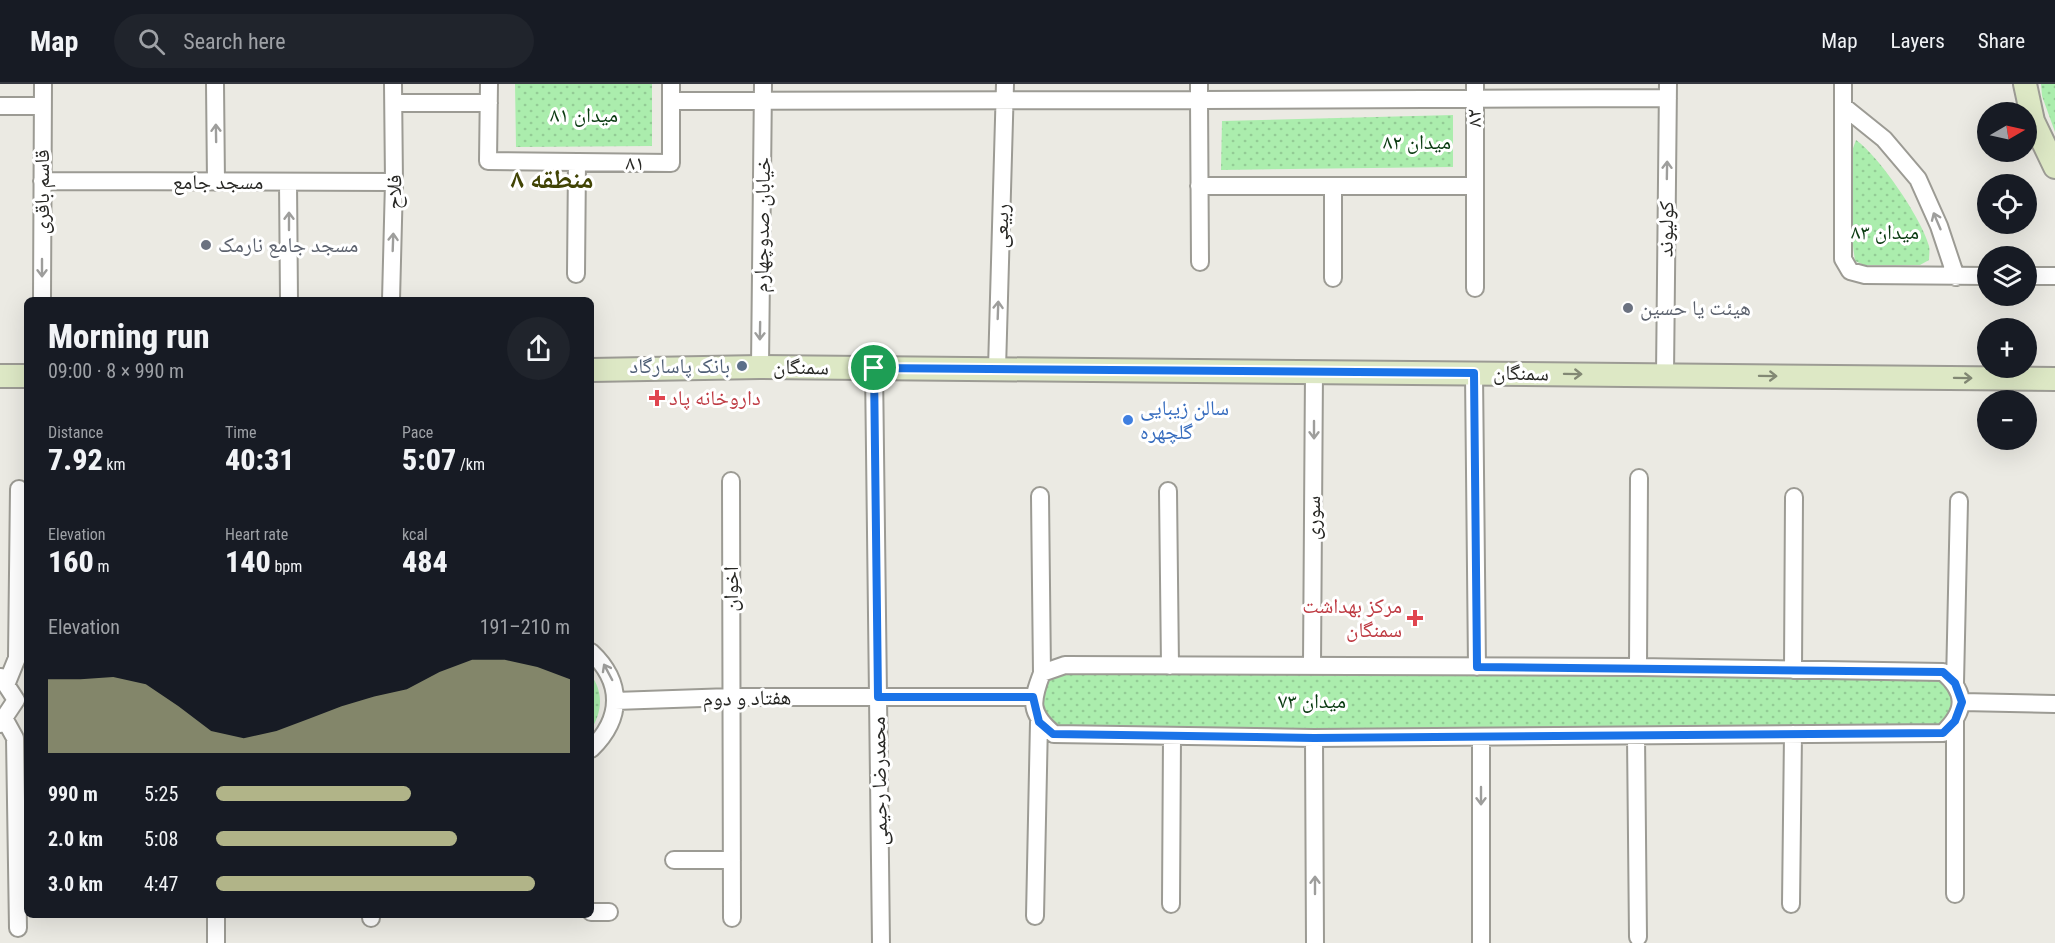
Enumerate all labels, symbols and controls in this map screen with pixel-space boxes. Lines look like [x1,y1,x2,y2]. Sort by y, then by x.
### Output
search box [114,14,534,68]
text: Map [30,25,78,58]
icon: search [135,25,168,58]
text: Search here [183,29,286,54]
text: Map [1821,29,1858,53]
text: Layers [1891,29,1945,53]
text: Share [1978,29,2025,53]
north arrow [1977,102,2037,162]
map controls [1977,102,2037,450]
park label: میدان ۸۱ [550,103,618,127]
street label: ۸۲ [1462,108,1486,128]
one-way arrow [210,123,222,143]
park label: میدان ۸۲ [1383,130,1451,154]
street label: قاسم باقری [30,149,56,235]
street label: ۸۱ [625,151,645,175]
street label: خیابان صدوچهارم [749,157,777,293]
one-way arrow [1661,160,1673,180]
district label: منطقه ۸ [511,163,593,195]
street label: مسجد جامع [173,170,263,195]
street label: فلاح [382,174,407,210]
button: locate [1977,174,2037,234]
street label: کولیوند [1654,200,1678,257]
street label: ربیعی [988,203,1015,249]
one-way arrow [283,211,295,231]
one-way arrow [1931,213,1942,231]
park label: میدان ۸۳ [1851,220,1919,244]
one-way arrow [387,232,398,252]
place label: مسجد جامع نارمک [218,233,358,258]
marker: مسجد جامع نارمک [199,238,213,252]
button: layers [1977,246,2037,306]
one-way arrow [36,258,48,278]
place label: هیئت یا حسین [1640,296,1751,321]
one-way arrow [993,301,1004,321]
marker: هیئت یا حسین [1621,301,1635,315]
text: Morning run [48,317,210,356]
button: share [507,317,570,380]
button: + [1977,318,2037,378]
one-way arrow [755,321,766,341]
pin [848,342,899,393]
icon: arrive [857,351,890,384]
place label: بانک پاسارگاد [630,354,730,378]
street label: سمنگان [773,355,829,379]
text: 09:00 · 8 × 990 m [48,359,184,383]
marker: بانک پاسارگاد [735,359,749,373]
street label: سمنگان [1493,361,1549,385]
one-way arrow [1563,368,1583,380]
one-way arrow [1758,370,1778,382]
one-way arrow [1953,372,1973,384]
place label: داروخانه پاد [669,386,761,410]
button: − [1977,390,2037,450]
marker: داروخانه پاد [650,391,664,405]
place label: سالن زیبایی گلچهره [1140,396,1229,444]
marker: سالن زیبایی گلچهره [1121,413,1135,427]
one-way arrow [1308,419,1320,439]
text: Distance [48,423,103,442]
text: Time [225,423,257,442]
text: Pace [402,423,433,442]
text: 7.92 [48,442,103,477]
text: 40:31 [225,442,294,477]
text: 5:07 [402,442,456,477]
text: km [103,455,126,474]
text: /km [456,455,485,474]
street label: سوری [1301,496,1325,540]
text: Elevation [48,525,106,544]
text: Heart rate [225,525,288,544]
text: kcal [402,525,428,544]
text: 160 [48,544,94,579]
text: 140 [225,544,271,579]
text: 484 [402,544,448,579]
text: m [94,557,109,576]
text: bpm [271,557,302,576]
street label: اخوان [719,566,743,612]
place label: مرکز بهداشت سمنگان [1302,594,1402,642]
marker: مرکز بهداشت سمنگان [1406,609,1424,627]
text: Elevation [48,615,120,639]
text: 191–210 m [480,615,570,639]
one-way arrow [602,664,613,682]
street label: هفتاد و دوم [702,685,792,713]
park label: میدان ۷۳ [1278,689,1346,713]
street label: محمدرضا رحیمی [866,716,893,846]
text: 990 m [48,782,98,806]
text: 5:25 [144,782,178,806]
one-way arrow [1475,785,1487,805]
text: 2.0 km [48,827,103,851]
text: 5:08 [144,827,178,851]
text: 3.0 km [48,872,103,896]
text: 4:47 [144,872,178,896]
one-way arrow [1309,875,1321,895]

